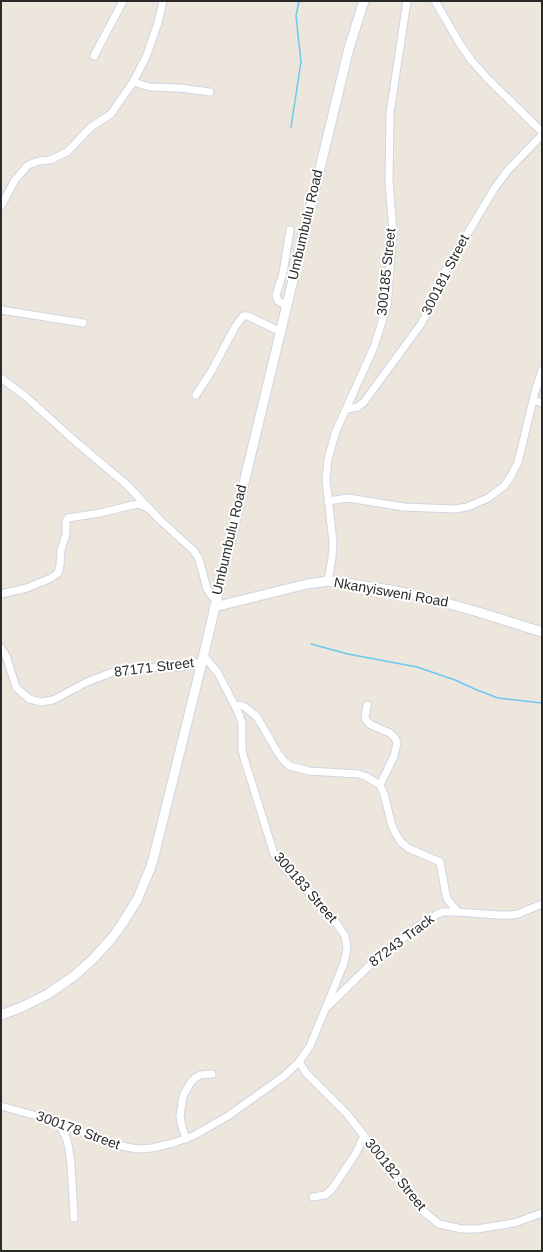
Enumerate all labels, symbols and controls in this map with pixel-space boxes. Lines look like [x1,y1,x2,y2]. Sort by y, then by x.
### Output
street label: Umbumbulu Road [285,168,327,282]
street label: 300185 Street [374,227,400,317]
street label: 300181 Street [419,232,473,318]
street label: Umbumbulu Road [209,483,251,597]
street label: Nkanyisweni Road [332,575,450,611]
street label: 87171 Street [113,655,195,681]
street label: 300183 Street [270,849,340,927]
street label: 87243 Track [366,911,438,971]
street label: 300178 Street [34,1108,122,1154]
street label: 300182 Street [361,1136,429,1214]

